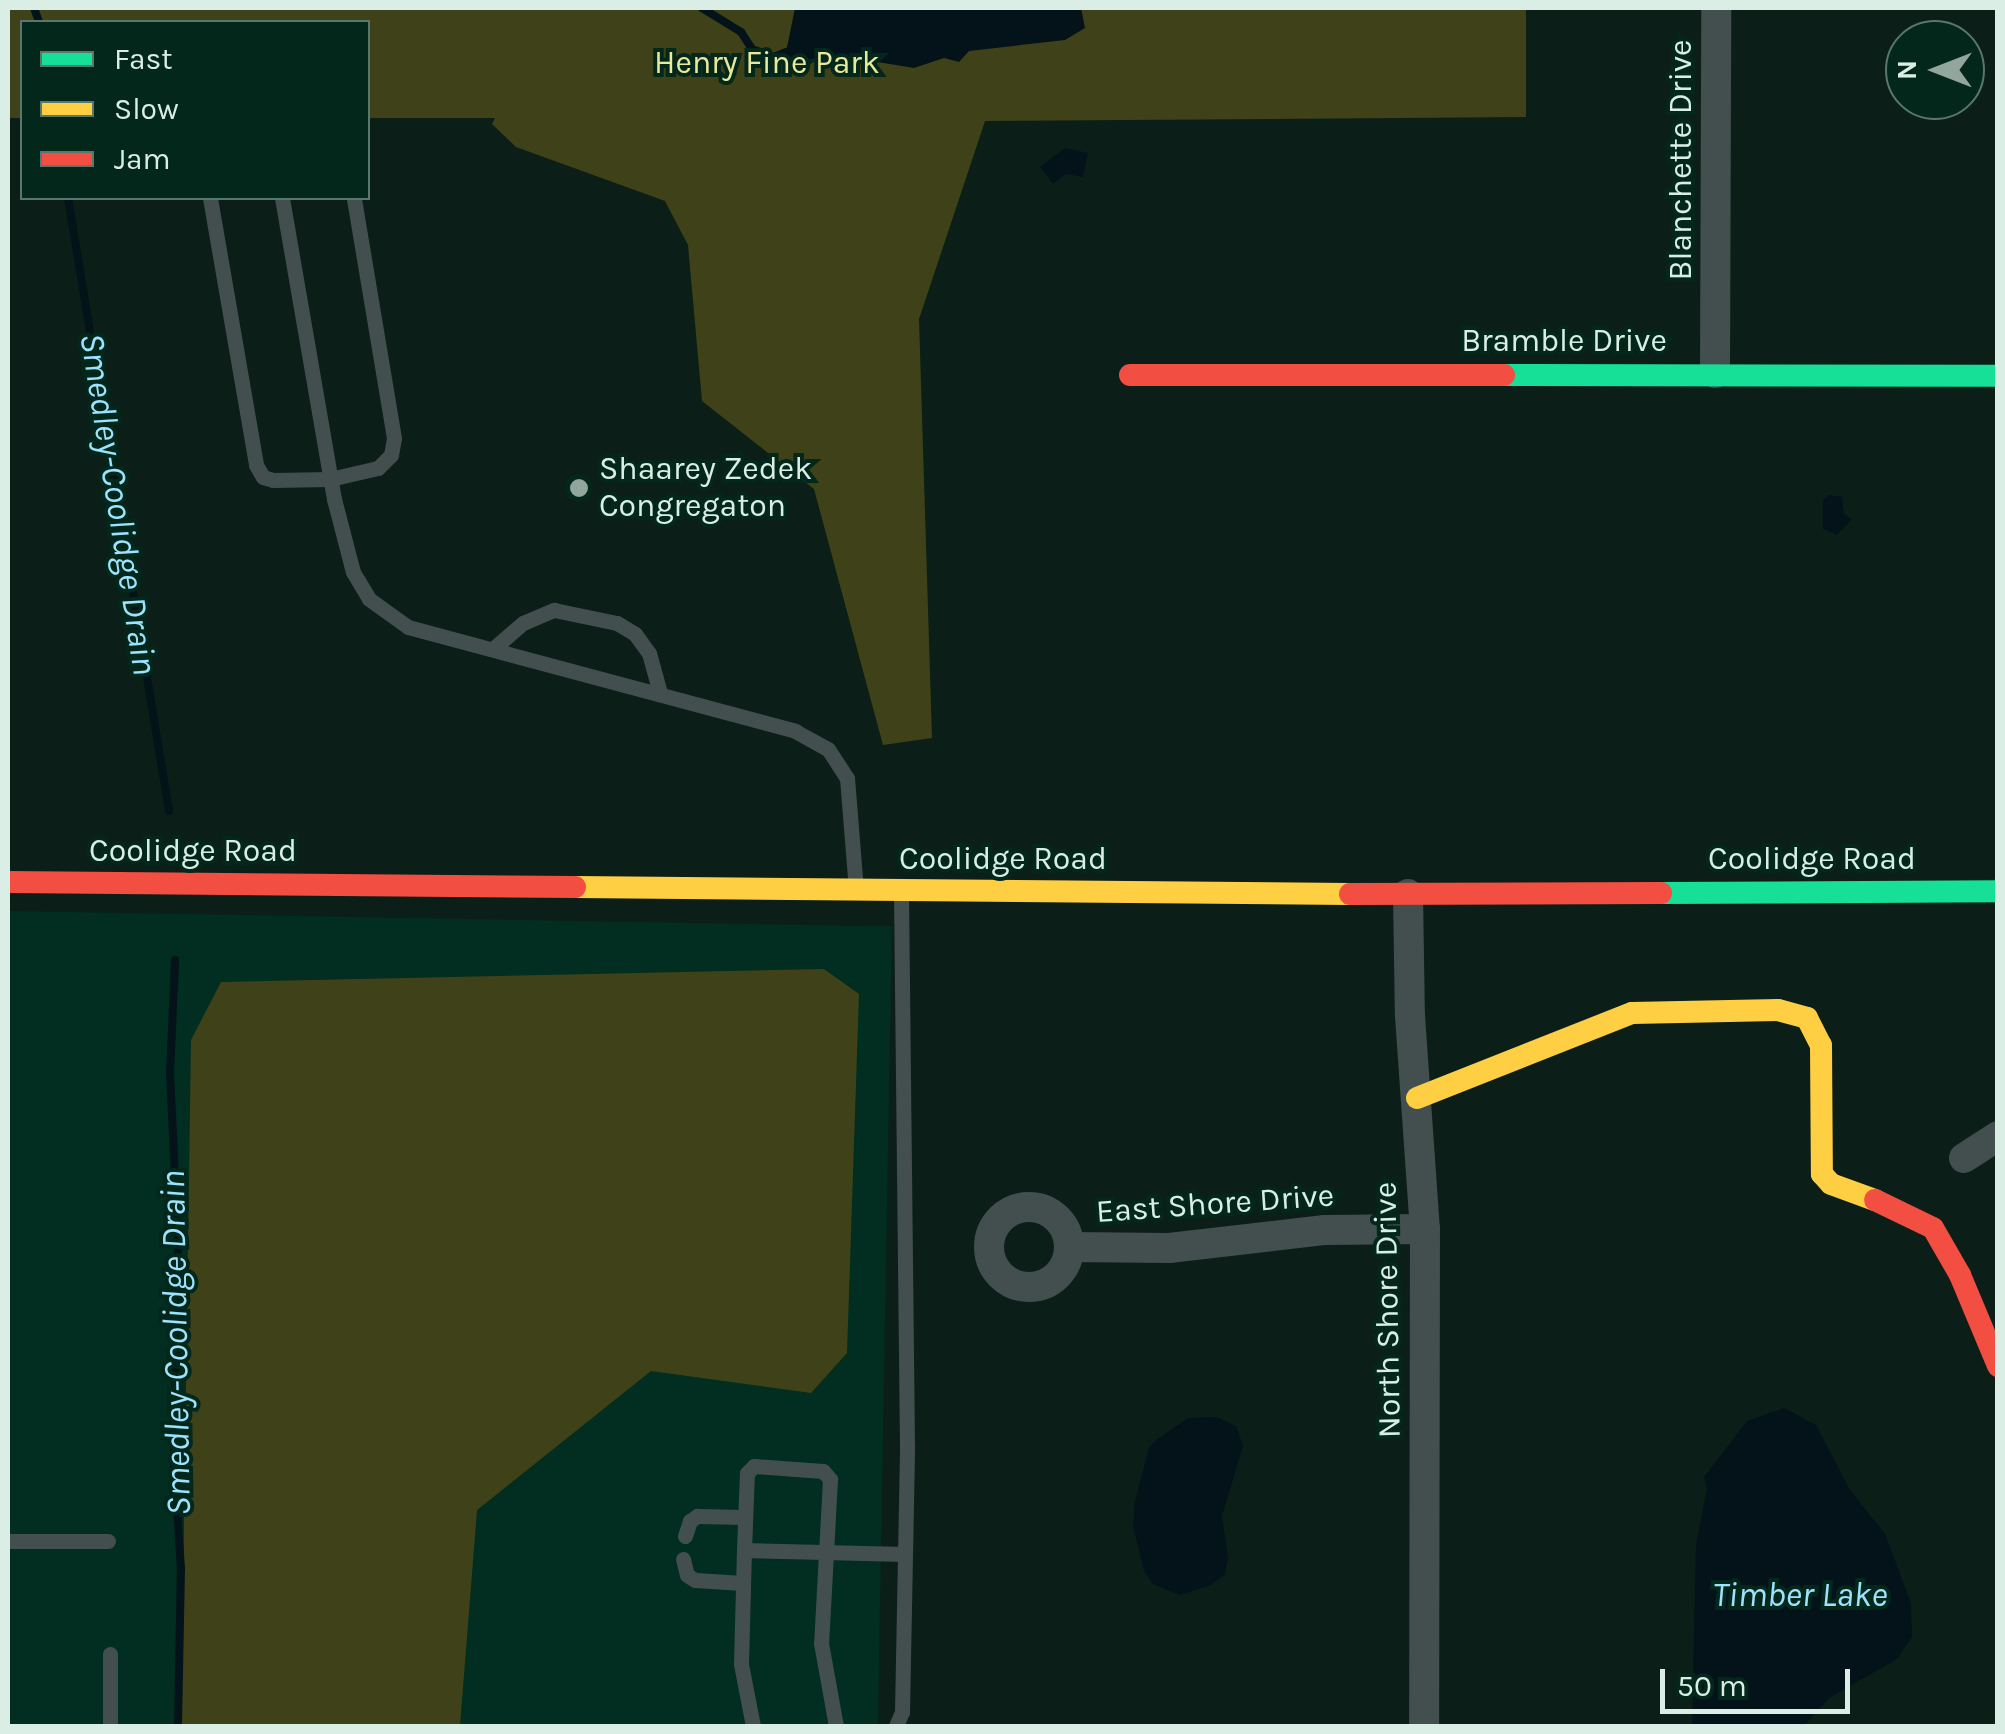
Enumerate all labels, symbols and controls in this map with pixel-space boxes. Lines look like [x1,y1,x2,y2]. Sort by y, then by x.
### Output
legend [20,20,370,200]
north arrow [1885,20,1985,120]
street label: Blanchette Drive [1662,40,1700,280]
text: Fast [114,41,173,77]
park label: Henry Fine Park [654,44,880,82]
text: N [1890,60,1923,80]
text: Slow [114,91,179,127]
text: Jam [114,141,171,177]
street label: Bramble Drive [1461,322,1667,360]
water label: Smedley-Coolidge Drain [70,330,166,678]
place label: Shaarey Zedek Congregaton [599,451,812,526]
marker: Shaarey Zedek Congregaton [568,477,590,499]
street label: Coolidge Road [89,832,297,870]
street label: Coolidge Road [899,840,1107,878]
street label: Coolidge Road [1708,840,1916,878]
water label: Smedley-Coolidge Drain [152,1170,200,1516]
street label: East Shore Drive [1095,1177,1335,1231]
street label: North Shore Drive [1367,1182,1409,1438]
water label: Timber Lake [1712,1574,1888,1616]
scale bar [1665,1649,1855,1711]
text: 50 m [1677,1668,1747,1704]

